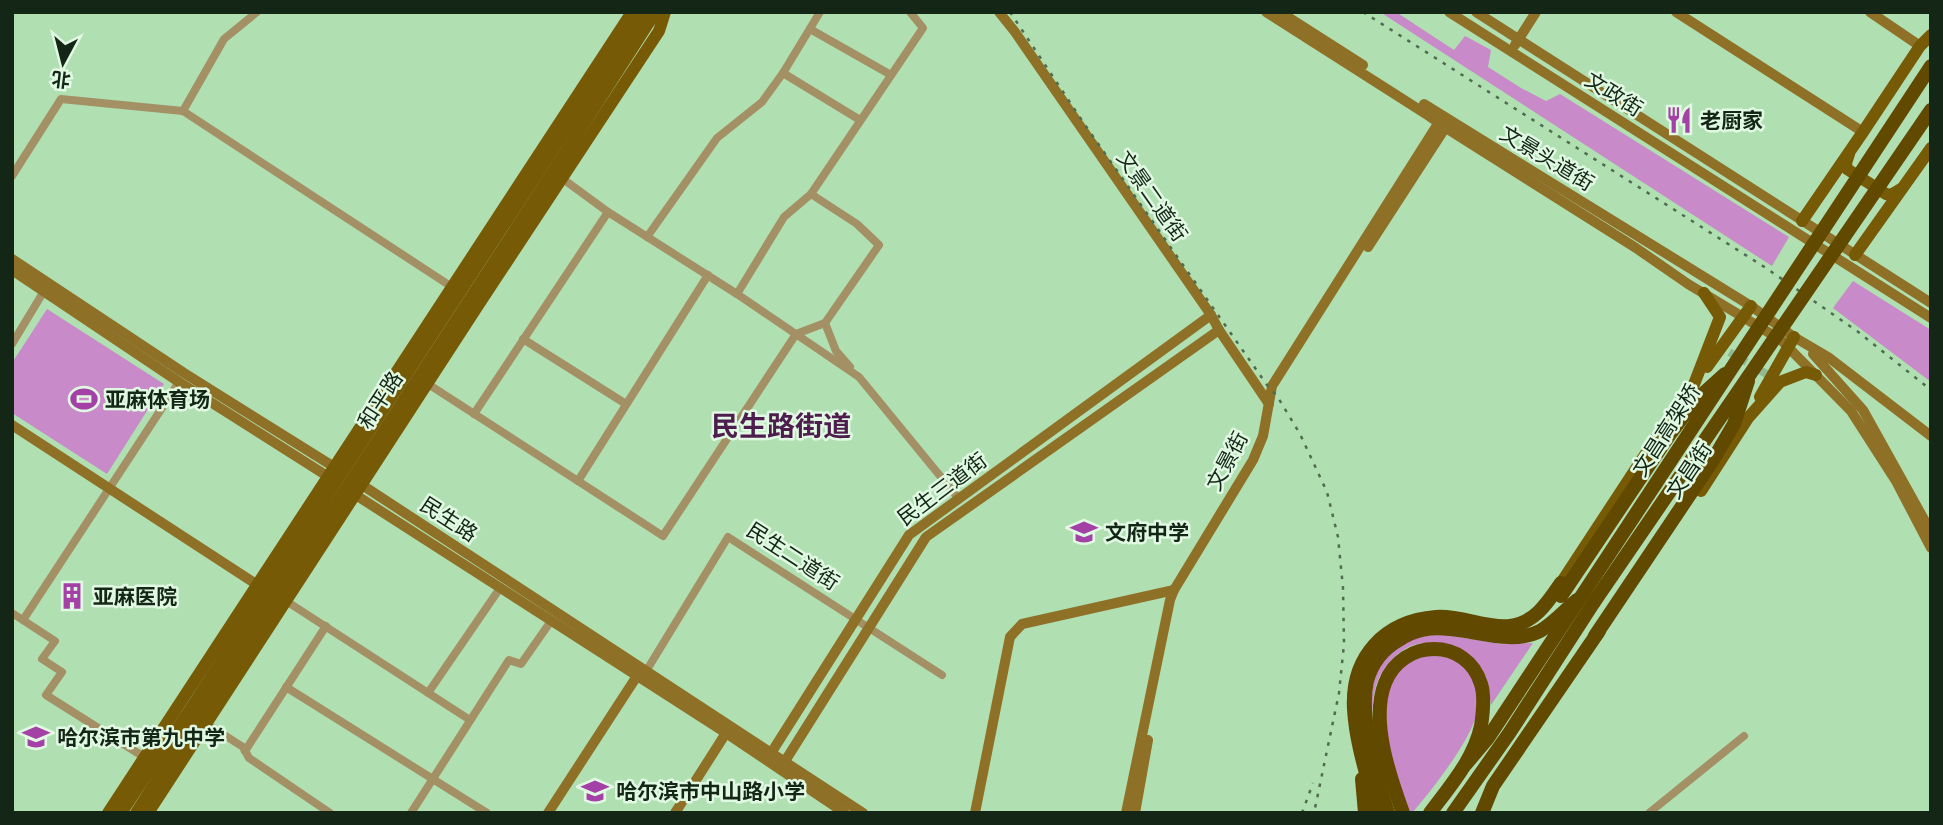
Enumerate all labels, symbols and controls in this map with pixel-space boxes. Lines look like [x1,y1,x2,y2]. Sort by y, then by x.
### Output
north arrow [28,28,98,98]
text: 北 [50,67,72,92]
street label: 文政街 [1581,67,1647,121]
restaurant icon: 老厨家 [1664,105,1694,135]
place label: 老厨家 [1700,108,1763,133]
street label: 文景头道街 [1496,120,1598,196]
street label: 文景二道街 [1112,146,1192,246]
street label: 和平路 [352,367,408,433]
street label: 文昌高架桥 [1627,379,1705,481]
sports icon: 亚麻体育场 [69,384,99,414]
place label: 亚麻体育场 [105,387,210,412]
district label: 民生路街道 [711,409,851,443]
street label: 文景街 [1201,427,1253,495]
street label: 文昌街 [1661,437,1717,503]
street label: 民生三道街 [893,447,991,531]
street label: 民生路 [416,491,482,547]
street label: 民生二道街 [742,517,844,595]
school or university icon: 文府中学 [1069,517,1099,547]
place label: 文府中学 [1105,520,1189,545]
building icon: 亚麻医院 [57,581,87,611]
place label: 亚麻医院 [93,584,177,609]
school or university icon: 哈尔滨市第九中学 [21,722,51,752]
place label: 哈尔滨市第九中学 [57,725,225,750]
school or university icon: 哈尔滨市中山路小学 [580,776,610,806]
place label: 哈尔滨市中山路小学 [616,779,805,804]

